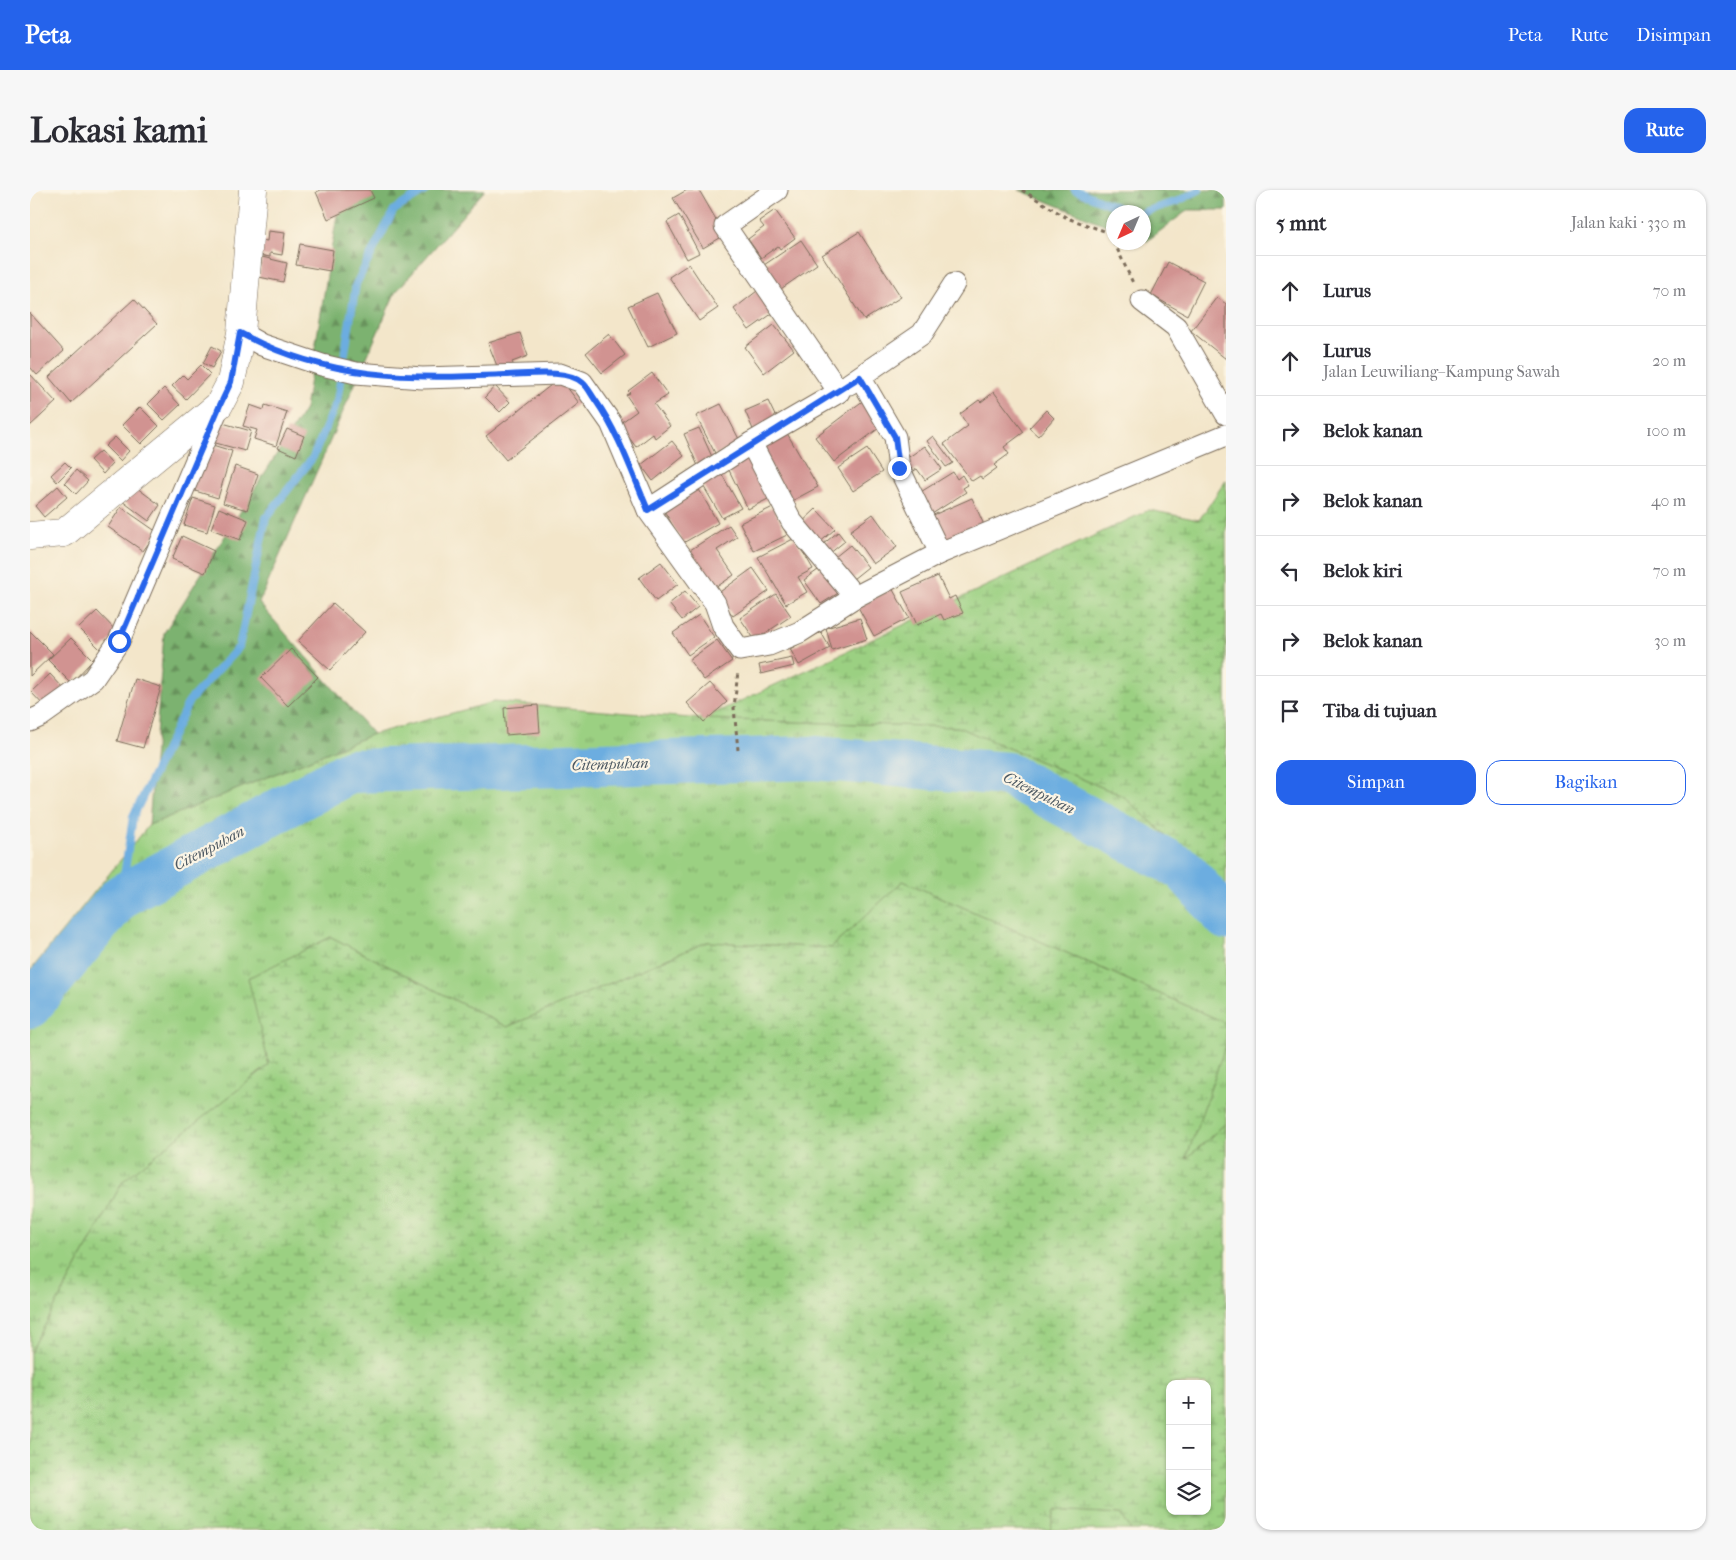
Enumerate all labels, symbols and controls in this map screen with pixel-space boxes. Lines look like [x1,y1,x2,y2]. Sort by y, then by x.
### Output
text: Peta [25,21,70,49]
text: Peta [1508,25,1542,46]
text: Rute [1570,25,1608,46]
text: Disimpan [1636,25,1711,46]
button: Rute [1624,108,1706,153]
text: Lokasi kami [30,110,207,151]
north arrow [1106,205,1151,250]
text: 5 mnt [1276,211,1327,235]
text: Jalan kaki · 330 m [1571,213,1686,232]
icon: ahead [1276,277,1304,305]
text: Lurus [1323,280,1371,302]
text: 70 m [1653,281,1686,300]
text: Lurus [1323,340,1371,362]
icon: ahead [1276,347,1304,375]
text: 20 m [1652,351,1686,370]
text: Jalan Leuwiliang–Kampung Sawah [1323,362,1560,381]
icon: right [1276,417,1304,445]
text: Belok kanan [1323,420,1423,442]
text: 100 m [1646,421,1686,440]
route end [888,457,911,480]
icon: right [1276,487,1304,515]
text: Belok kanan [1323,490,1423,512]
text: 40 m [1651,491,1686,510]
icon: left [1276,557,1304,585]
text: Belok kiri [1323,560,1402,582]
text: 70 m [1653,561,1686,580]
icon: right [1276,627,1304,655]
route start [108,630,131,653]
text: Belok kanan [1323,630,1423,652]
text: 30 m [1654,631,1686,650]
icon: arrive [1276,697,1304,725]
text: Tiba di tujuan [1323,700,1437,722]
water label: Citempuhan [571,754,649,774]
button: Simpan [1276,760,1476,805]
button: Bagikan [1486,760,1686,805]
water label: Citempuhan [1000,768,1078,818]
water label: Citempuhan [171,822,247,874]
map controls [1166,1380,1211,1515]
button: + [1166,1380,1211,1425]
button: − [1166,1425,1211,1470]
button: layers [1166,1470,1211,1515]

